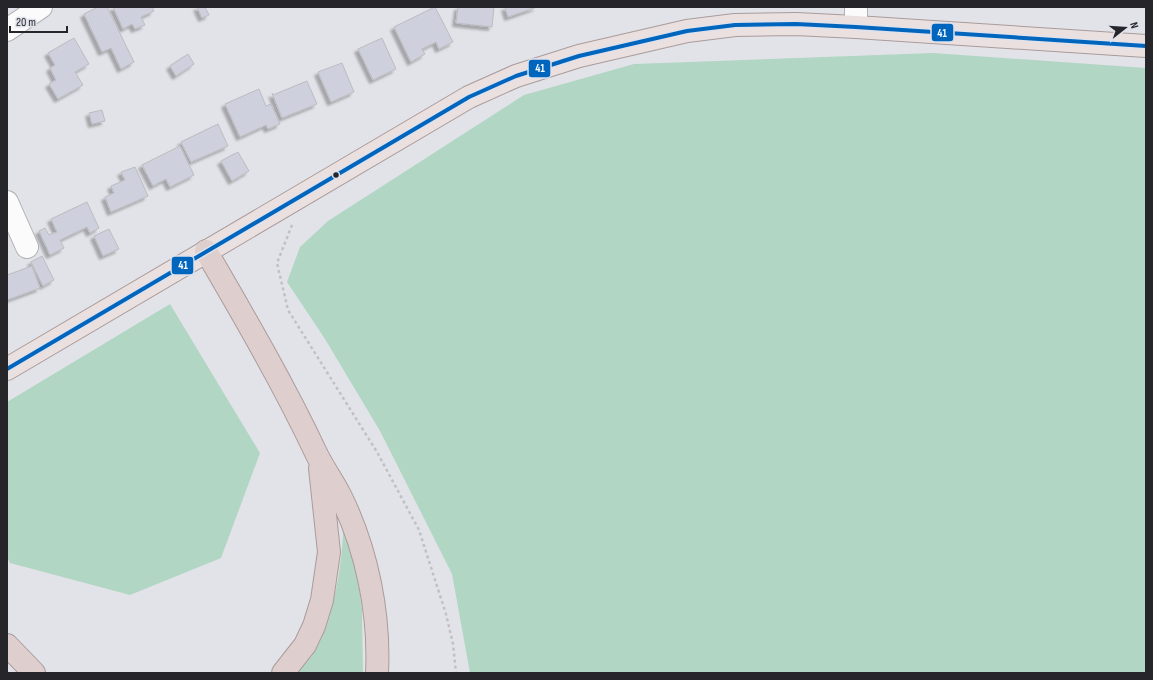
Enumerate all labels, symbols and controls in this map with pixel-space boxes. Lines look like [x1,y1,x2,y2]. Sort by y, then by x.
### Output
scale bar [10,8,67,34]
north arrow [1105,8,1145,48]
text: 20 m [16,15,36,30]
text: N [1127,21,1141,30]
line badge: 41 [931,23,954,42]
text: 41 [937,27,947,40]
line badge: 41 [528,59,551,78]
text: 41 [535,62,545,75]
unlabelled marker [331,170,341,180]
line badge: 41 [171,256,194,275]
text: 41 [178,259,188,272]

